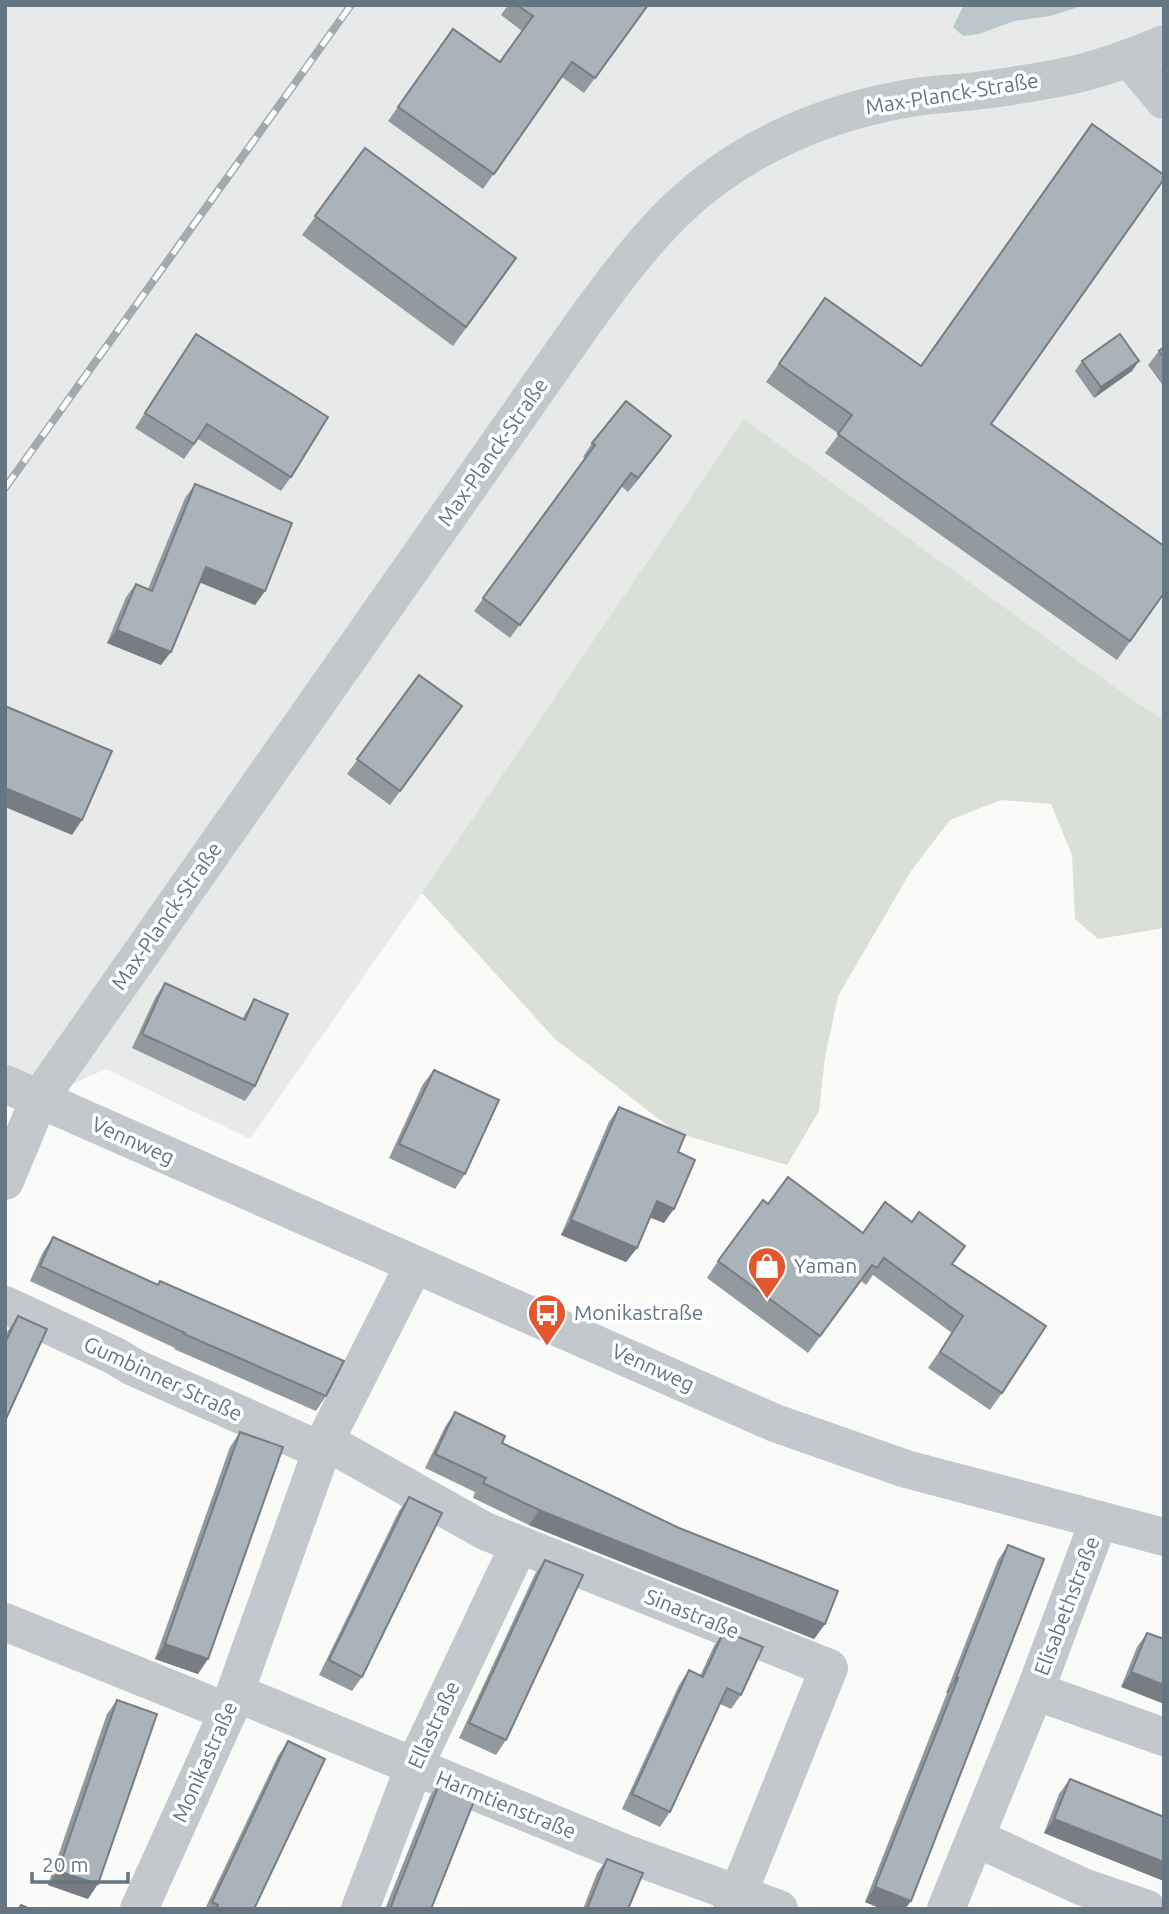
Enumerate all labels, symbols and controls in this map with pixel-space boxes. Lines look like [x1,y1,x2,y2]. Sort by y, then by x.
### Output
street label: Max-Planck-Straße [864,67,1040,119]
street label: Max-Planck-Straße [432,373,552,530]
street label: Max-Planck-Straße [106,837,226,994]
street label: Vennweg [88,1111,179,1169]
shop icon: Yaman [746,1245,788,1300]
place label: Yaman [794,1253,857,1277]
bus stop icon: Monikastraße [526,1292,568,1347]
place label: Monikastraße [574,1300,703,1324]
street label: Gumbinner Straße [80,1331,246,1425]
street label: Vennweg [608,1338,699,1396]
street label: Elisabethstraße [1029,1533,1104,1678]
street label: Sinastraße [642,1583,743,1643]
street label: Ellastraße [402,1677,464,1772]
street label: Monikastraße [167,1698,241,1826]
street label: Harmtienstraße [433,1765,580,1843]
scale bar [32,1840,128,1884]
text: 20 m [42,1852,89,1876]

